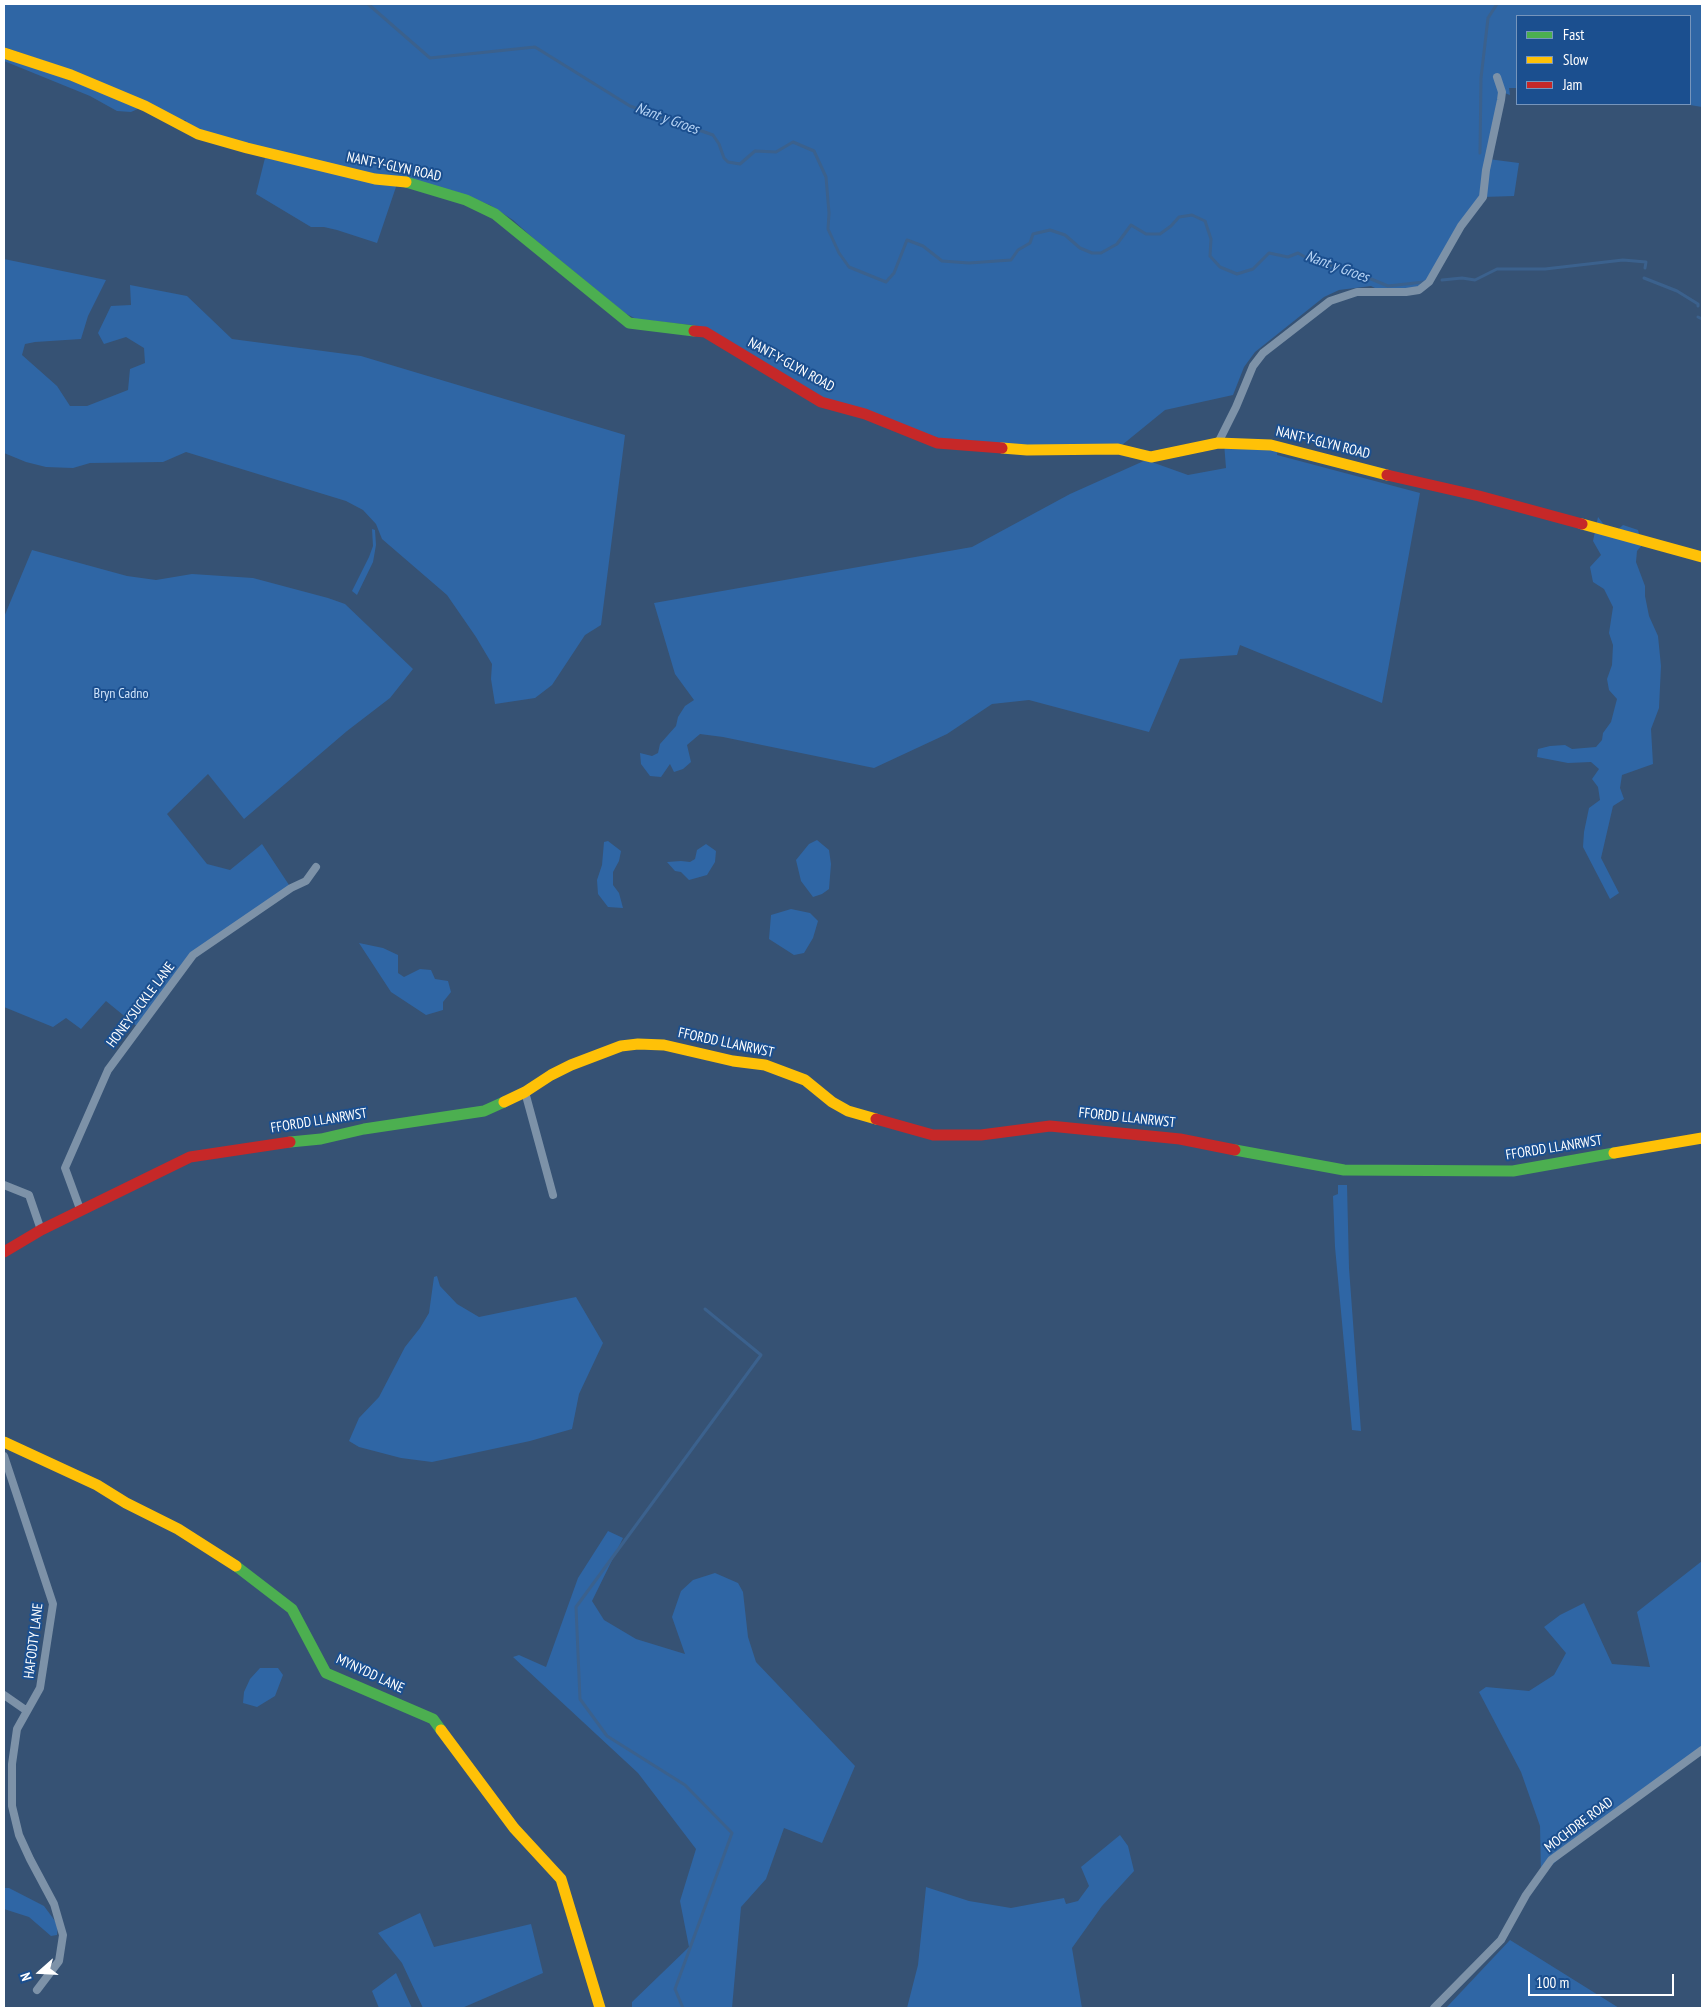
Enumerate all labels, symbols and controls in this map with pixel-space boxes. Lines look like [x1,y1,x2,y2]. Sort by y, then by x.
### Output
legend [1516,15,1691,105]
text: Fast [1563,25,1584,44]
text: Slow [1563,50,1588,69]
text: Jam [1563,75,1582,94]
water label: Nant y Groes [633,99,701,139]
street label: NANT-Y-GLYN ROAD [345,149,443,185]
water label: Nant y Groes [1303,247,1371,287]
street label: NANT-Y-GLYN ROAD [745,334,837,396]
street label: NANT-Y-GLYN ROAD [1274,423,1372,463]
park label: Bryn Cadno [94,686,148,702]
street label: HONEYSUCKLE LANE [103,959,179,1051]
street label: FFORDD LLANRWST [677,1025,775,1061]
street label: FFORDD LLANRWST [270,1105,368,1137]
street label: FFORDD LLANRWST [1078,1105,1176,1131]
street label: FFORDD LLANRWST [1505,1132,1603,1164]
street label: HAFODTY LANE [21,1602,47,1680]
street label: MYNYDD LANE [333,1651,407,1697]
street label: MOCHDRE ROAD [1541,1794,1617,1856]
north arrow [15,1947,65,1997]
scale bar [1531,1964,1677,1996]
text: N [16,1970,36,1983]
text: 100 m [1536,1973,1569,1992]

